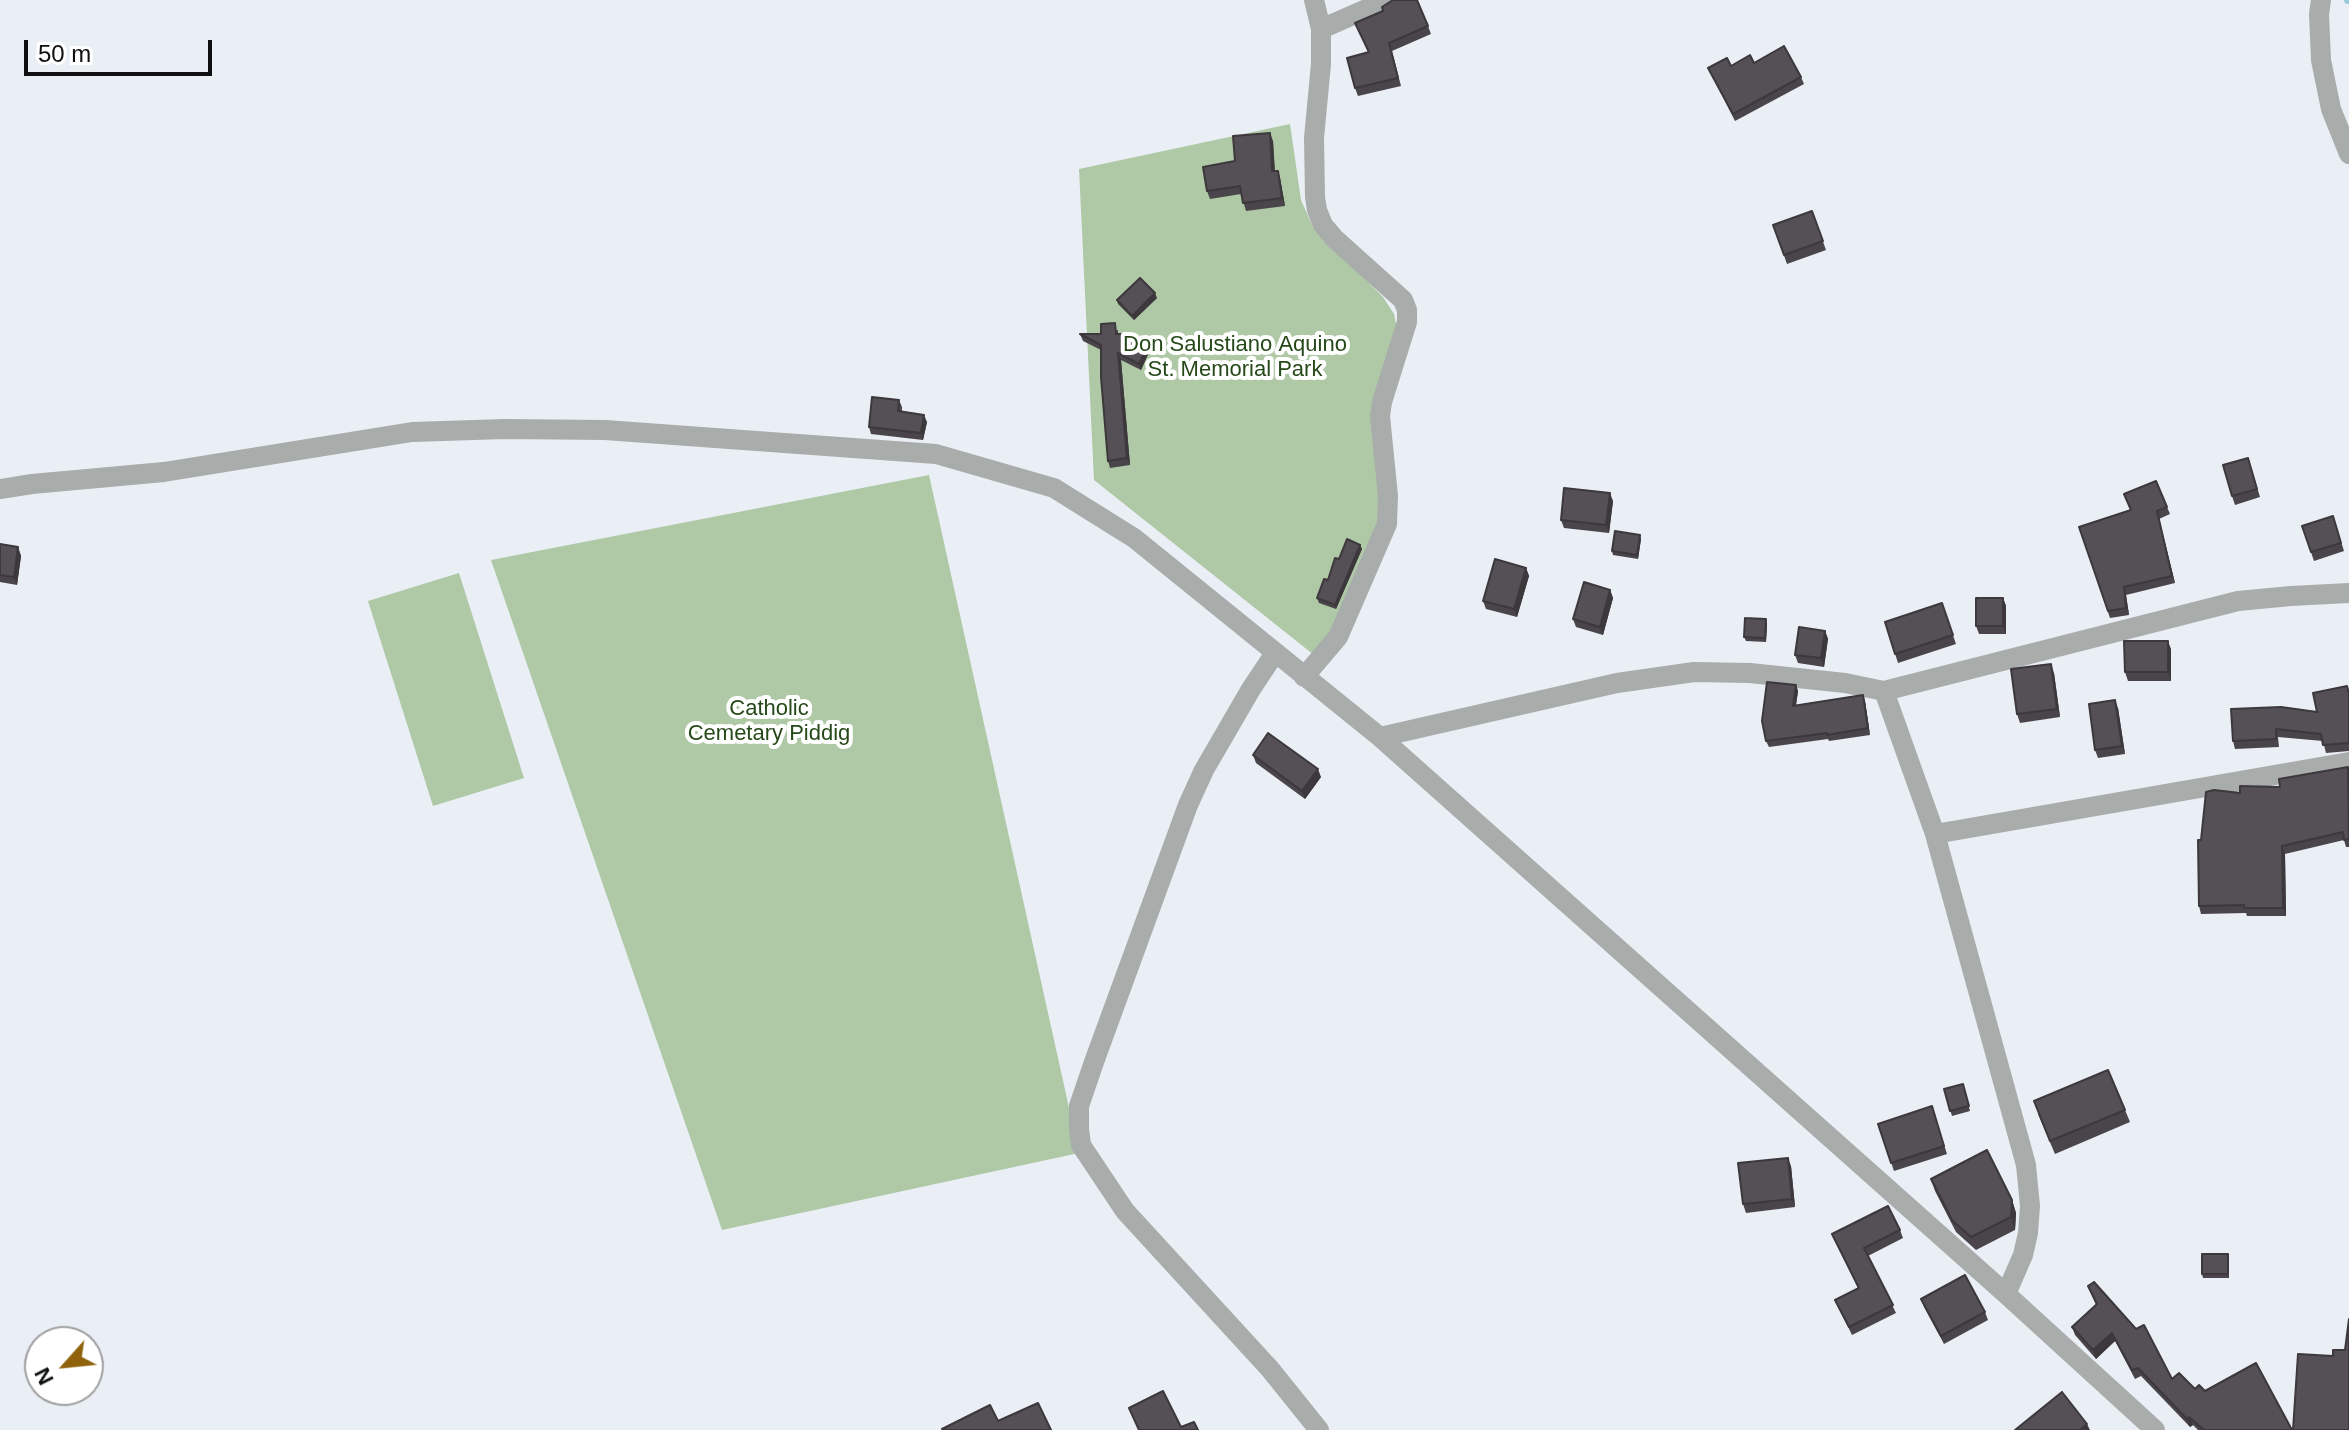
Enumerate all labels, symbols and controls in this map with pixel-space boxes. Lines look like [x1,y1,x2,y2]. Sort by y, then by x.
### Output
scale bar [28,24,216,74]
text: 50 m [38,40,91,67]
park label: Don Salustiano Aquino St. Memorial Park [1123,332,1347,384]
park label: Catholic Cemetary Piddig [688,696,850,748]
north arrow [24,1326,104,1406]
text: N [29,1363,59,1389]

